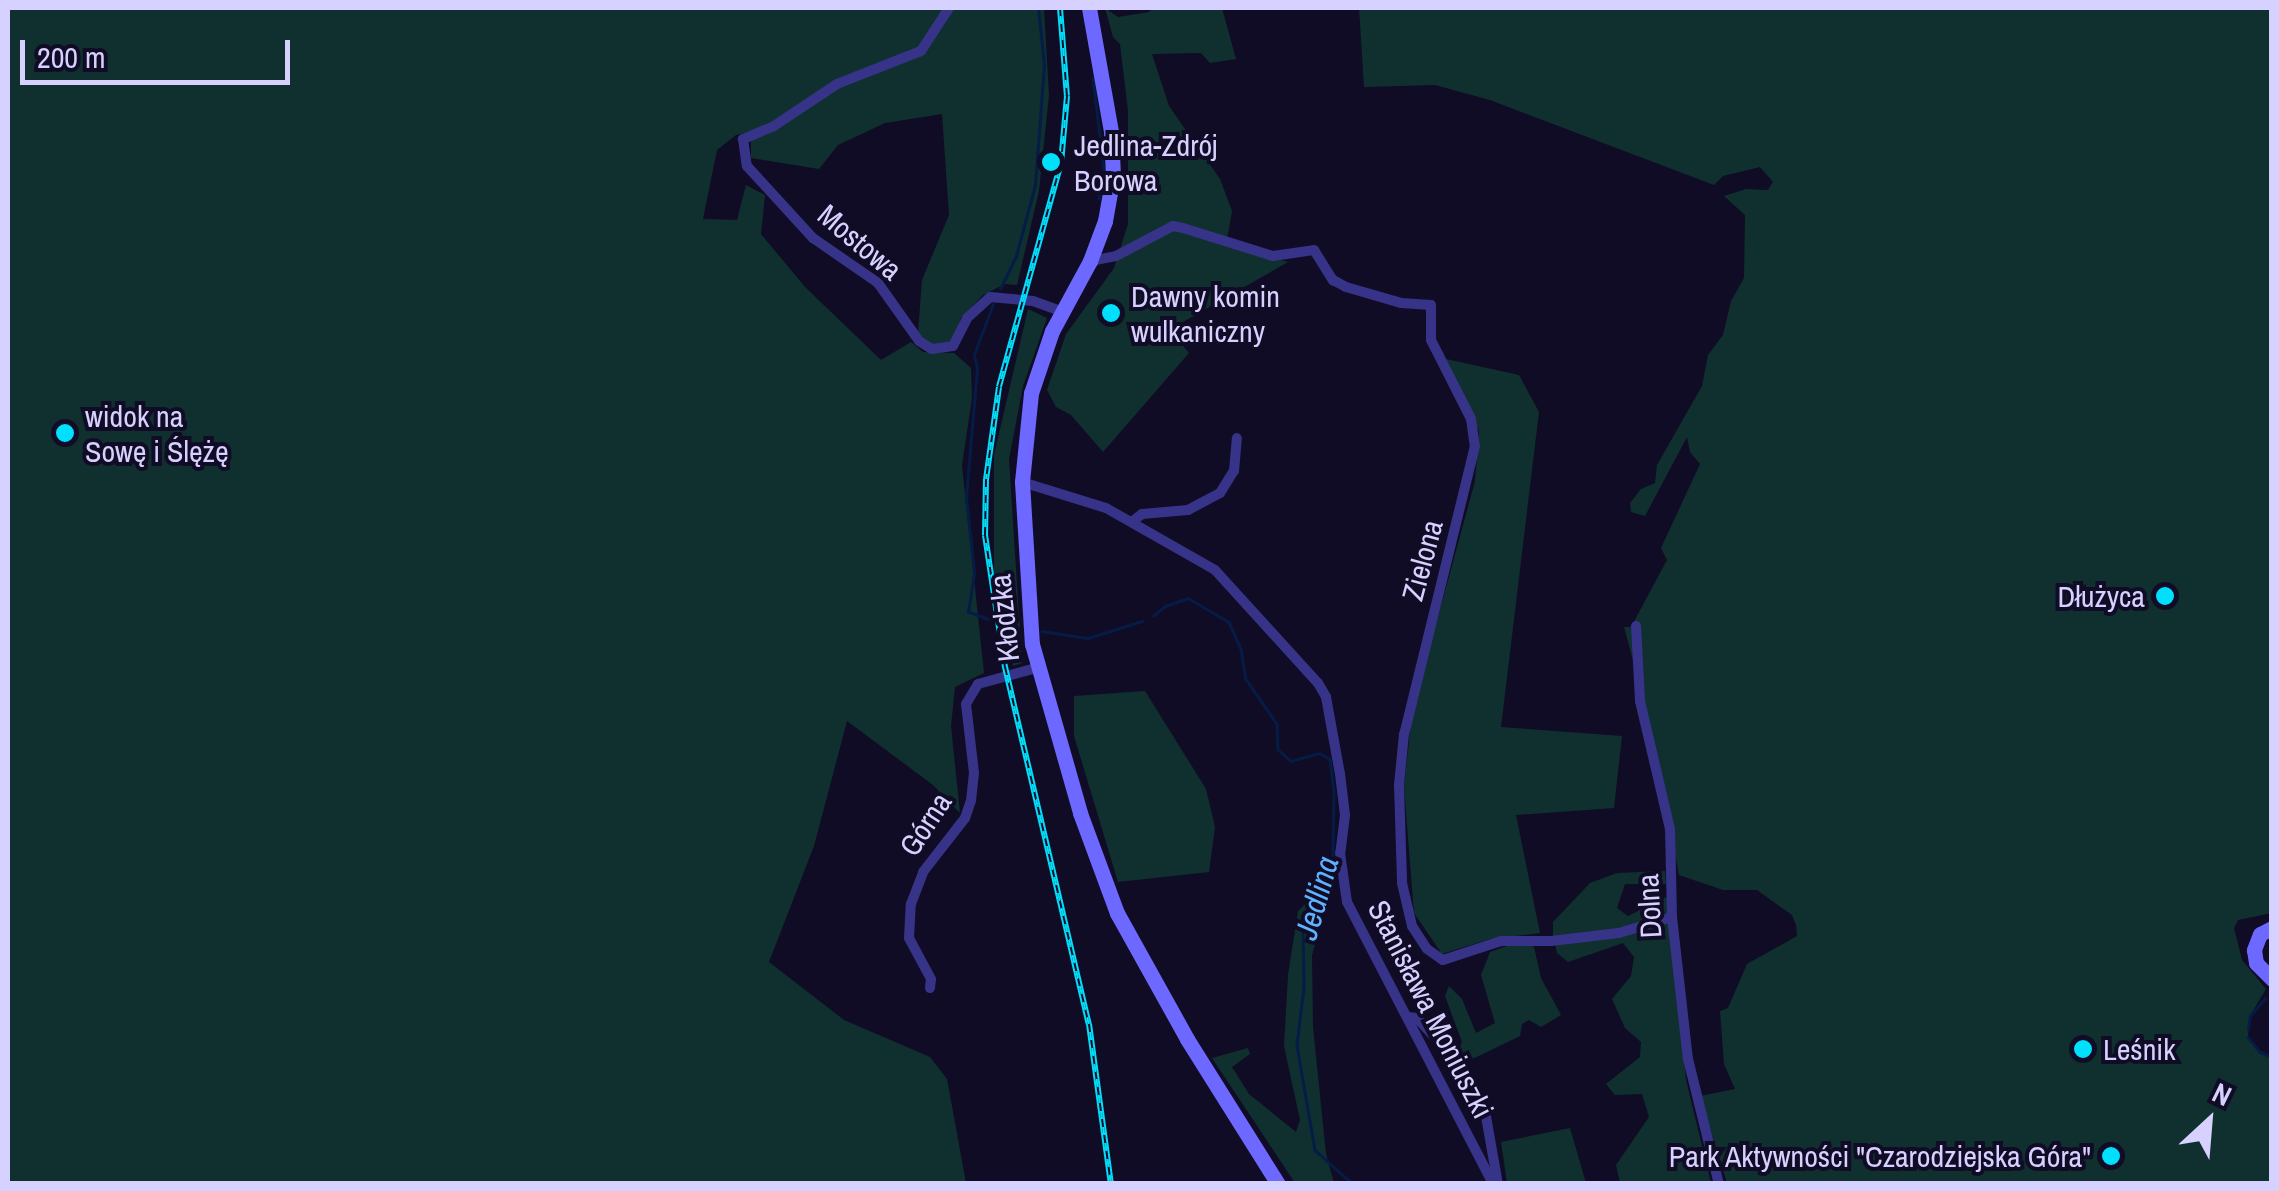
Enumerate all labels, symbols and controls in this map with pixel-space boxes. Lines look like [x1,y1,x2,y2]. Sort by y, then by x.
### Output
scale bar [25,20,295,82]
text: 200 m [37,37,105,77]
place label: Jedlina-Zdrój Borowa [1074,127,1218,198]
marker: Jedlina-Zdrój Borowa [1038,149,1064,175]
street label: Mostowa [811,197,909,287]
place label: Dawny komin wulkaniczny [1131,278,1280,348]
marker: Dawny komin wulkaniczny [1100,302,1122,324]
place label: widok na Sowę i Ślężę [85,398,229,468]
marker: widok na Sowę i Ślężę [54,422,76,444]
street label: Zielona [1394,516,1450,604]
street label: Kłodzka [982,573,1026,663]
place label: Dłużyca [2058,578,2145,614]
marker: Dłużyca [2154,585,2176,607]
street label: Górna [891,786,959,862]
water label: Jedlina [1287,852,1347,944]
street label: Dolna [1629,873,1669,939]
street label: Stanisława Moniuszki [1361,894,1501,1124]
place label: Leśnik [2103,1031,2175,1067]
marker: Leśnik [2072,1038,2094,1060]
north arrow [2159,1071,2259,1171]
text: N [2206,1073,2238,1115]
place label: Park Aktywności "Czarodziejska Góra" [1667,1138,2091,1174]
marker: Park Aktywności "Czarodziejska Góra" [2100,1145,2122,1167]

